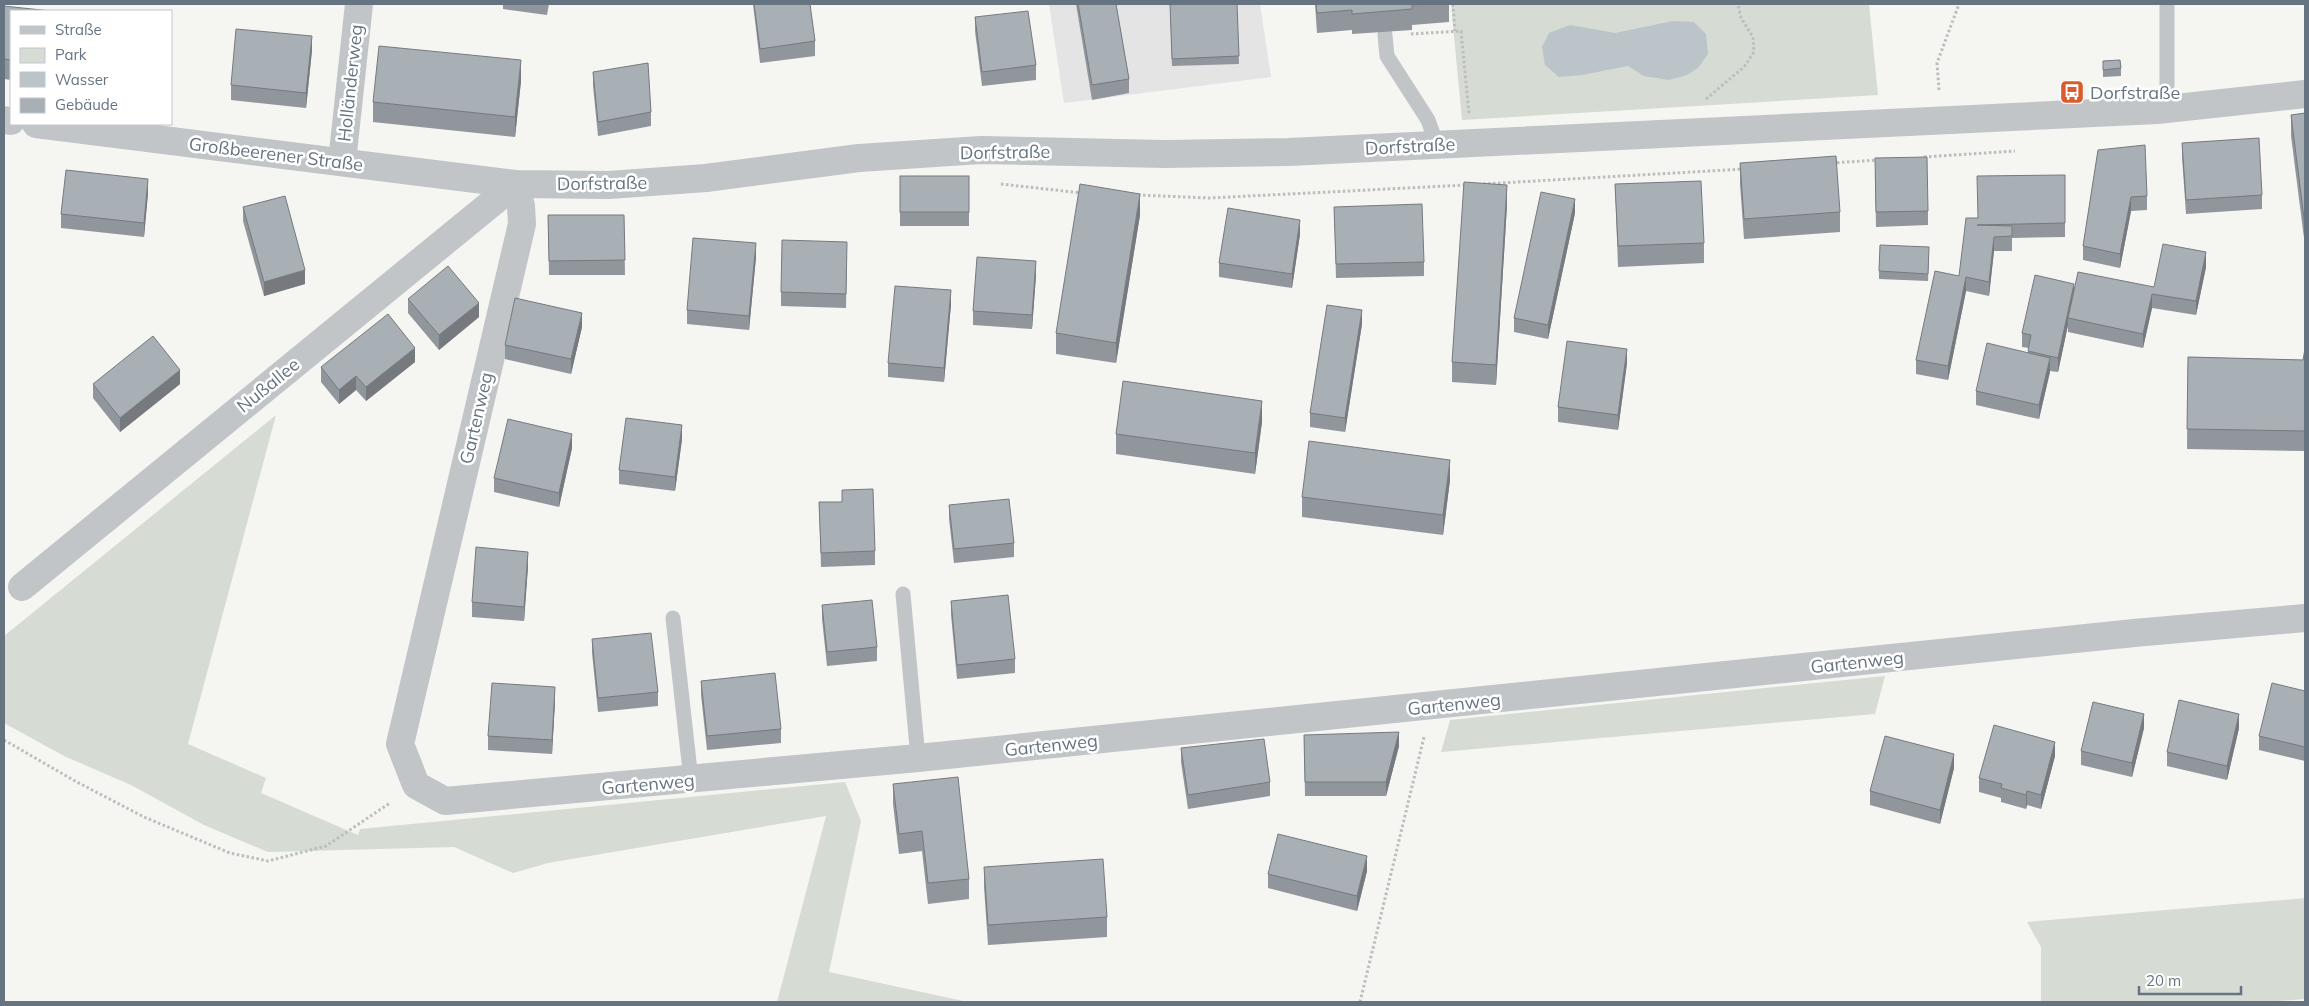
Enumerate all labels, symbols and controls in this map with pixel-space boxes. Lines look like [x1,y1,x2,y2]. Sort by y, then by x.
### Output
legend [10,10,172,125]
text: Straße [55,20,102,39]
street label: Holländerweg [332,23,368,143]
text: Park [55,45,87,64]
text: Wasser [55,70,109,89]
bus stop icon: Dorfstraße [2059,79,2085,105]
place label: Dorfstraße [2090,81,2180,104]
text: Gebäude [55,95,118,114]
street label: Großbeerener Straße [188,132,364,176]
street label: Dorfstraße [1364,132,1456,160]
street label: Dorfstraße [960,140,1050,164]
street label: Dorfstraße [557,171,647,195]
street label: Nußallee [232,353,304,417]
street label: Gartenweg [454,370,498,466]
street label: Gartenweg [1809,646,1905,678]
street label: Gartenweg [1406,688,1502,720]
street label: Gartenweg [1003,729,1099,761]
street label: Gartenweg [600,768,696,800]
scale bar [2139,964,2242,996]
text: 20 m [2146,971,2181,990]

